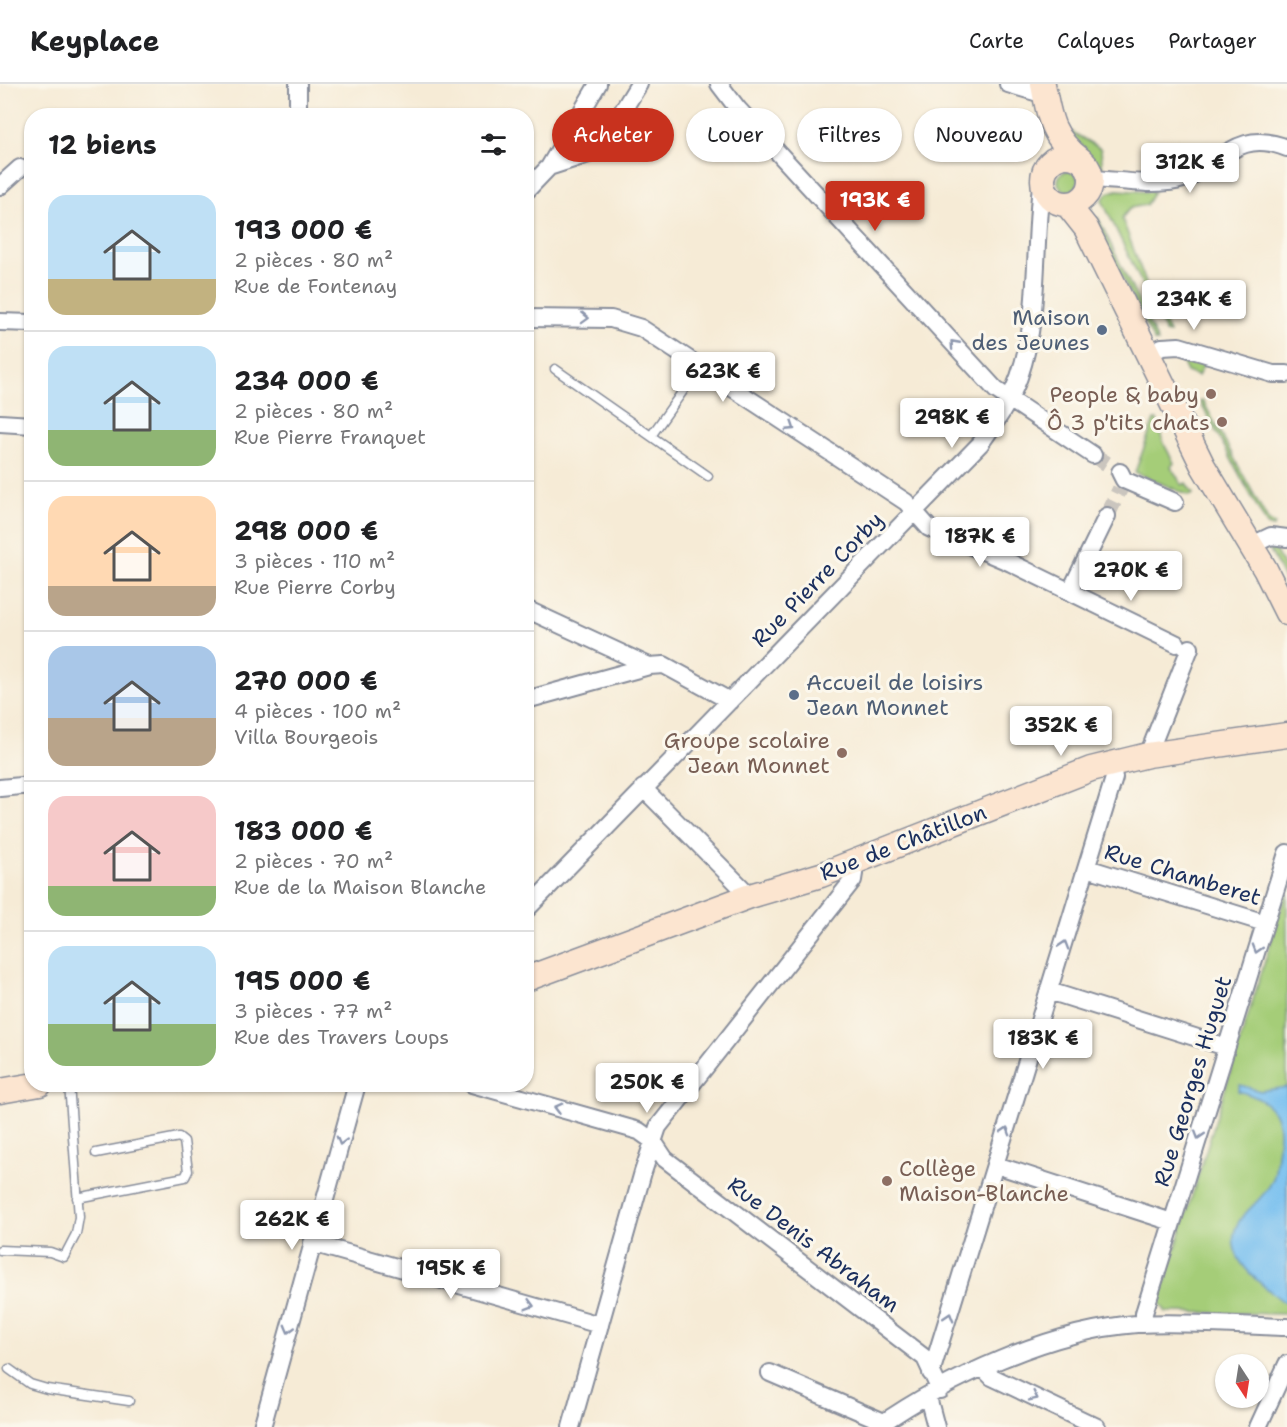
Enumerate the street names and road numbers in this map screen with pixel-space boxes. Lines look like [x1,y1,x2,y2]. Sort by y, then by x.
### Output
street label: Rue Pierre Corby [745,505,890,653]
street label: Rue de Châtillon [816,797,990,888]
street label: Rue Chamberet [1101,837,1265,912]
street label: Rue Georges Huguet [1147,972,1238,1190]
street label: Rue Denis Abraham [722,1170,906,1319]

